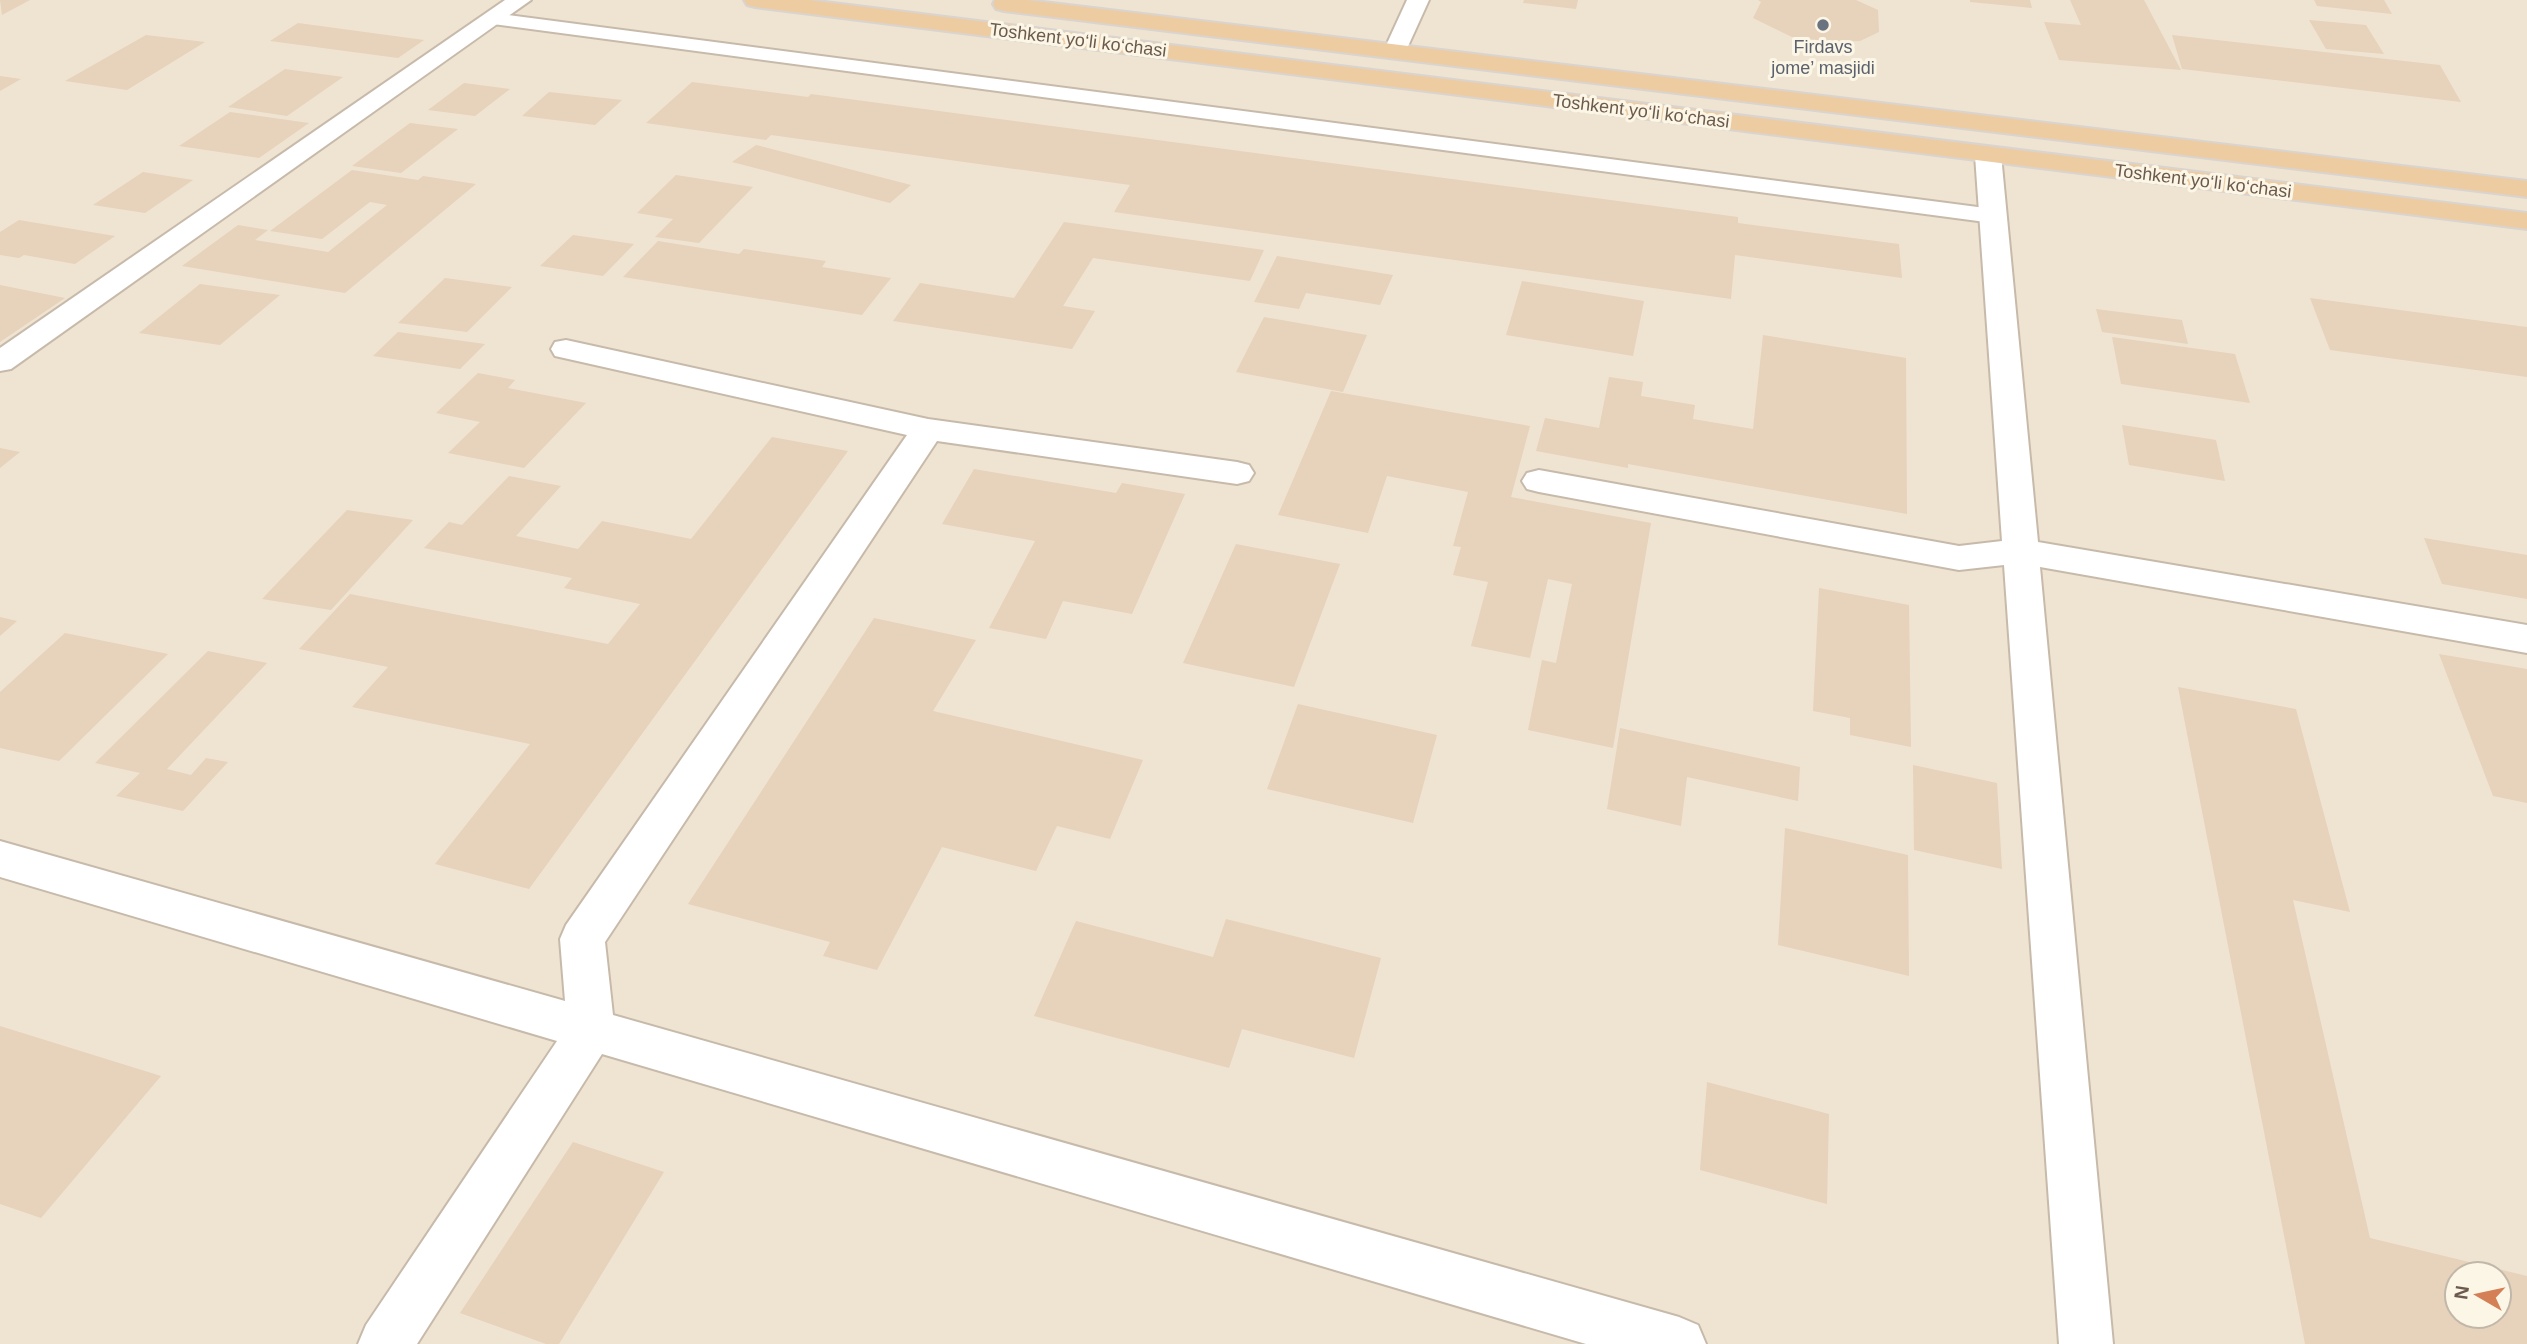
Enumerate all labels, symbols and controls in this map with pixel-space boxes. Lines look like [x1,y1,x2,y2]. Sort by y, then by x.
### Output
marker: Firdavs jome’ masjidi [1815,17,1831,33]
street label: Toshkent yo‘li ko‘chasi [988,19,1168,61]
place label: Firdavs jome’ masjidi [1770,37,1875,78]
street label: Toshkent yo‘li ko‘chasi [1551,90,1731,132]
street label: Toshkent yo‘li ko‘chasi [2113,160,2293,202]
north arrow [2443,1260,2513,1330]
text: N [2450,1284,2473,1301]

